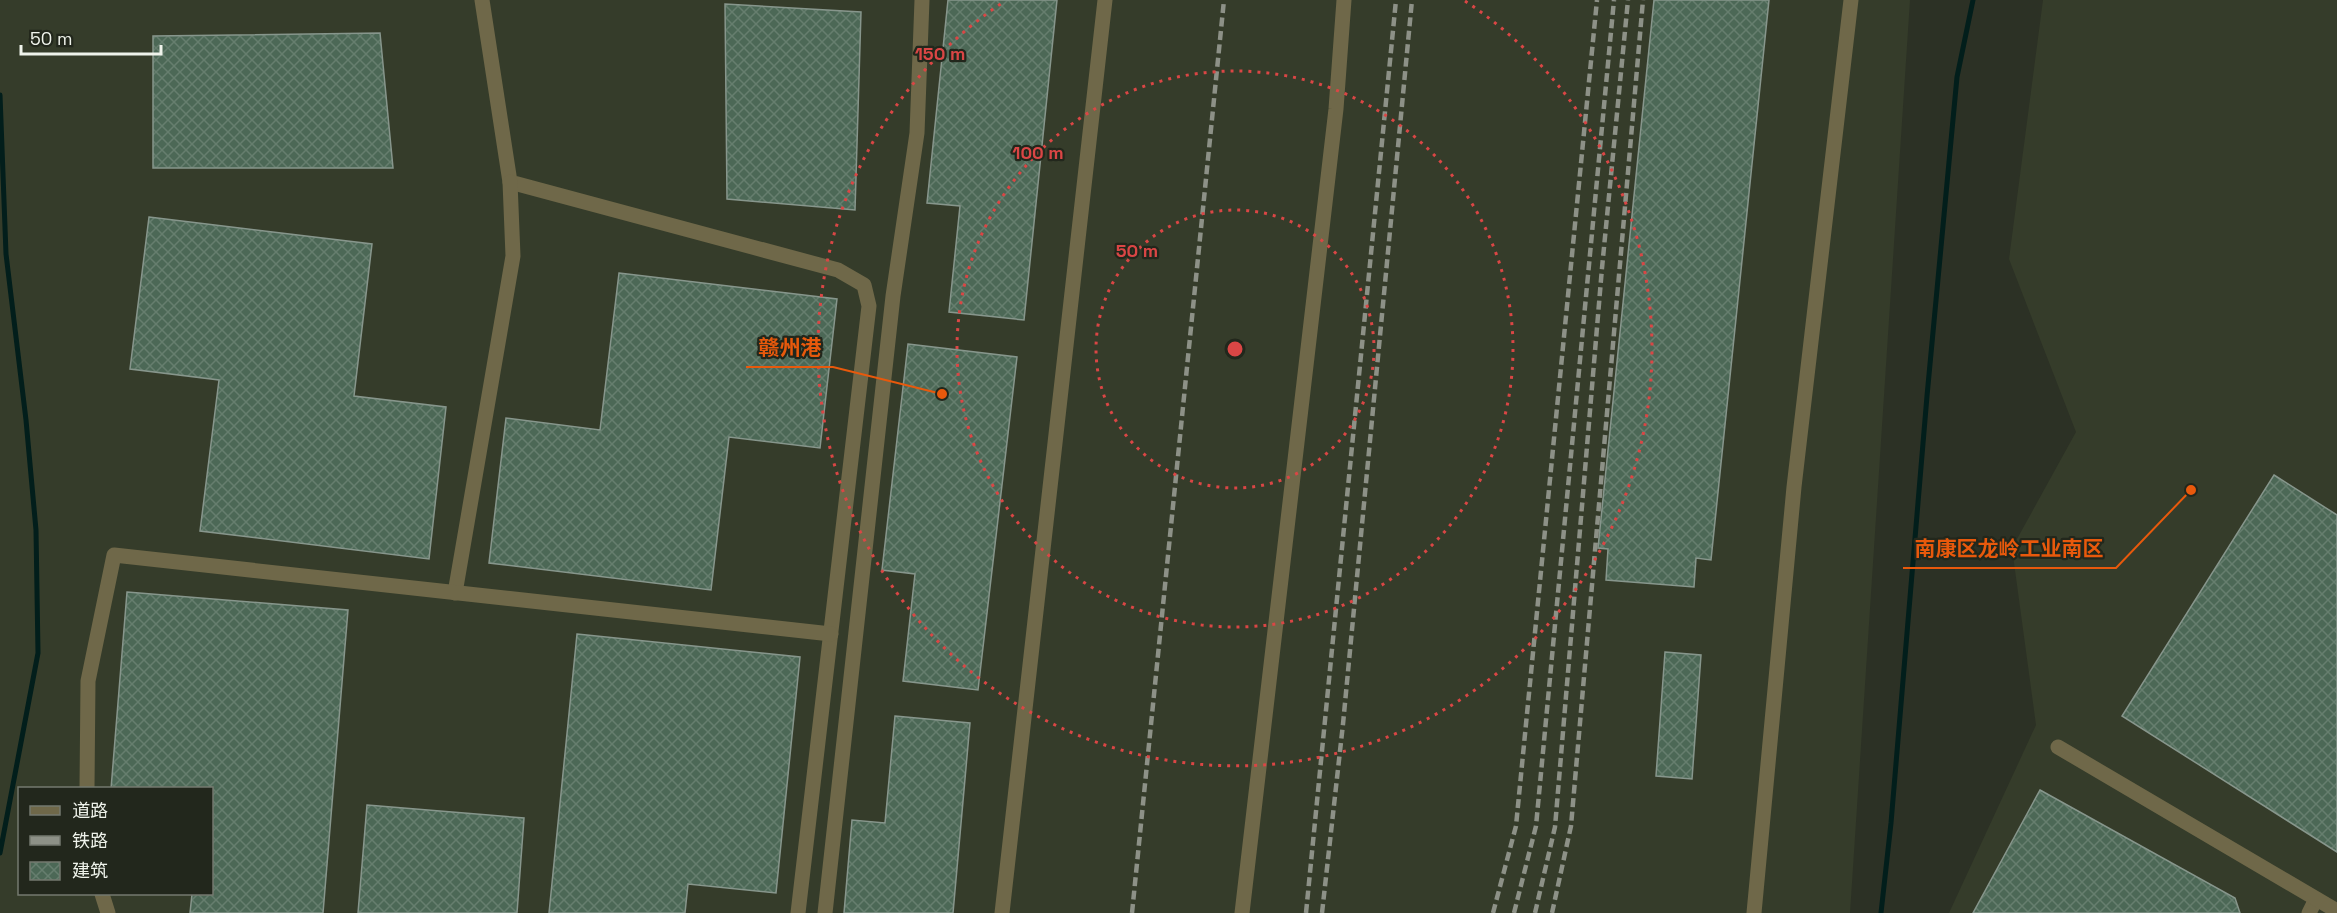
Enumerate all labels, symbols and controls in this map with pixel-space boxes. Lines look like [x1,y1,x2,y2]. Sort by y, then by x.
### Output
scale bar [21,18,160,56]
text: 50 m [30,27,72,50]
text: 150 m [915,42,965,65]
text: 100 m [1012,141,1064,164]
text: 50 m [1116,239,1158,262]
callout: 赣州港 [746,328,833,367]
text: 赣州港 [759,334,822,361]
centre of rings [1225,339,1245,359]
callout: 南康区龙岭工业南区 [1903,529,2116,568]
text: 南康区龙岭工业南区 [1915,535,2104,562]
legend [18,787,213,895]
text: 道路 [72,799,108,822]
text: 铁路 [72,829,108,852]
text: 建筑 [72,859,108,882]

